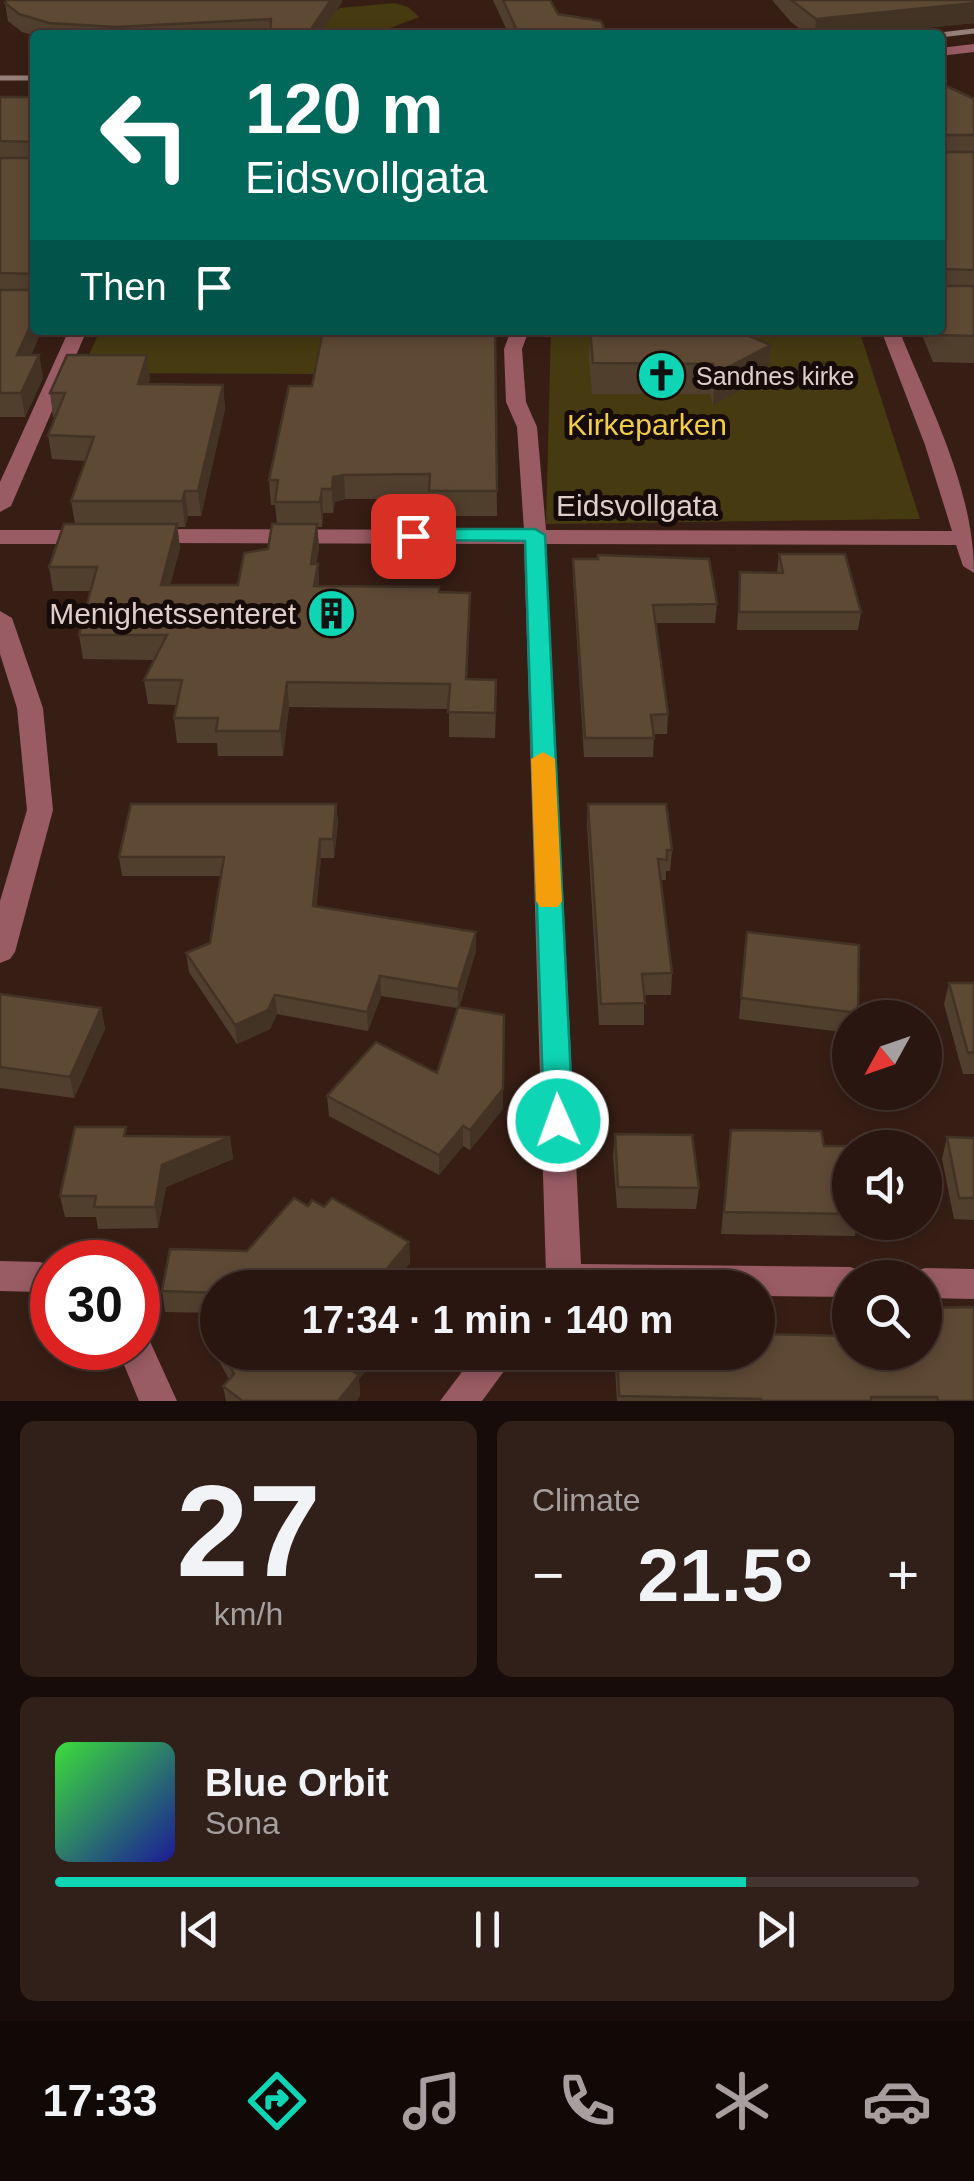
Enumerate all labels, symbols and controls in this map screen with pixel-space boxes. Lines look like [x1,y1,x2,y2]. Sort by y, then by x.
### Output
icon: left [80,70,210,200]
text: 120 m [245,70,443,148]
text: Eidsvollgata [245,152,488,203]
icon: arrive [187,260,242,315]
text: Then [80,266,167,308]
church icon: Sandnes kirke [635,350,687,402]
place label: Sandnes kirke [696,362,854,390]
park label: Kirkeparken [567,408,727,441]
street label: Eidsvollgata [556,489,718,522]
pin [371,494,456,579]
icon: arrive [386,509,441,564]
building icon: Menighetssenteret [305,588,357,640]
place label: Menighetssenteret [49,597,297,630]
north arrow [832,1000,942,1110]
map controls [832,1000,942,1370]
position arrow [506,1069,610,1173]
button: sound [832,1130,942,1240]
speed limit sign: 30 [30,1240,160,1370]
button: search [832,1260,942,1370]
text: 17:34 · 1 min · 140 m [302,1299,673,1341]
text: 27 [176,1458,321,1604]
text: Climate [532,1482,640,1518]
text: 21.5° [638,1533,813,1617]
text: − [532,1544,564,1606]
text: + [887,1544,919,1606]
text: km/h [214,1596,283,1632]
text: Blue Orbit [205,1762,389,1804]
text: Sona [205,1805,280,1841]
icon: previous [172,1902,227,1957]
icon: pause [460,1902,515,1957]
icon: next [748,1902,803,1957]
icon: directions [242,2066,312,2136]
icon: music [397,2066,467,2136]
icon: phone [552,2066,622,2136]
icon: climate [707,2066,777,2136]
icon: car [862,2066,932,2136]
text: 17:33 [42,2075,158,2126]

